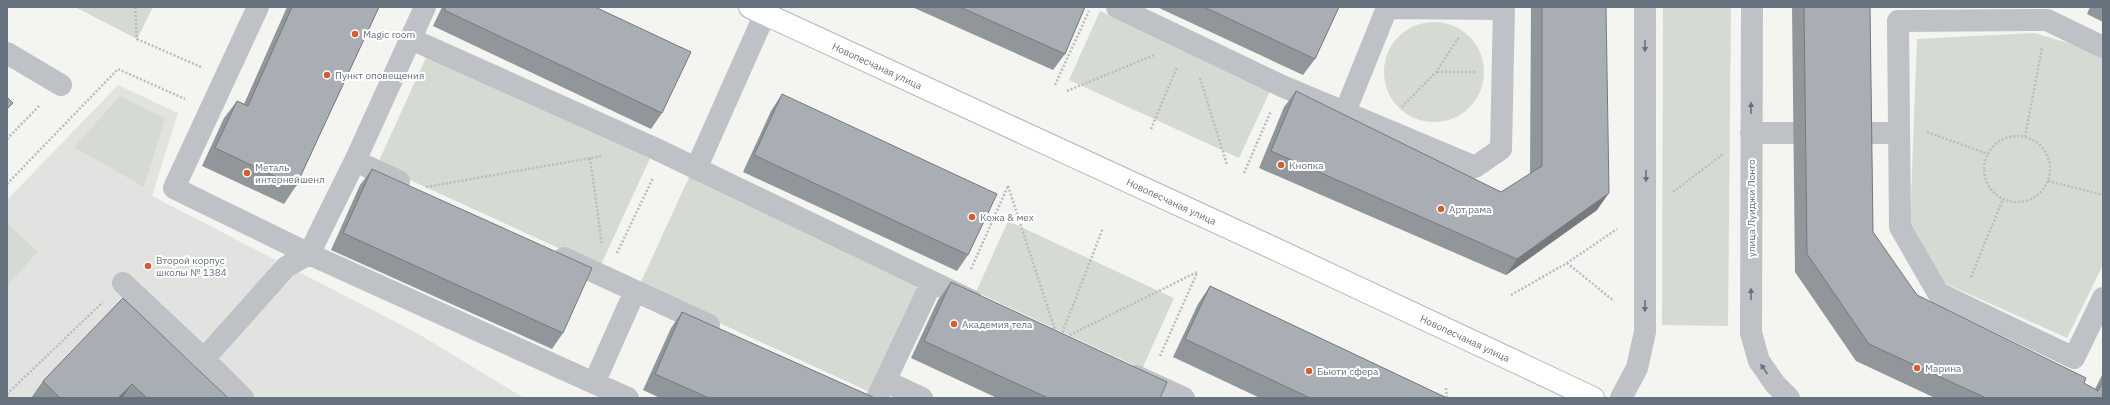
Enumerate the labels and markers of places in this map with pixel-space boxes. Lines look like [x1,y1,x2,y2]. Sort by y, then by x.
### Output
place label: Magic room [363,28,415,41]
marker: Magic room [350,29,360,39]
place label: Пункт оповещения [335,69,424,82]
marker: Пункт оповещения [322,70,332,80]
place label: Кнопка [1289,159,1324,172]
marker: Кнопка [1276,160,1286,170]
place label: Металь интернейшенл [255,161,325,186]
marker: Металь интернейшенл [242,168,252,178]
place label: Арт рама [1449,203,1492,216]
marker: Арт рама [1436,204,1446,214]
place label: Кожа & мех [980,211,1034,224]
marker: Кожа & мех [967,212,977,222]
place label: Второй корпус школы № 1384 [156,254,227,279]
marker: Второй корпус школы № 1384 [143,261,153,271]
place label: Академия тела [962,318,1033,331]
marker: Академия тела [949,319,959,329]
place label: Марина [1925,362,1962,375]
marker: Марина [1912,363,1922,373]
place label: Бьюти сфера [1317,365,1379,378]
marker: Бьюти сфера [1304,366,1314,376]

